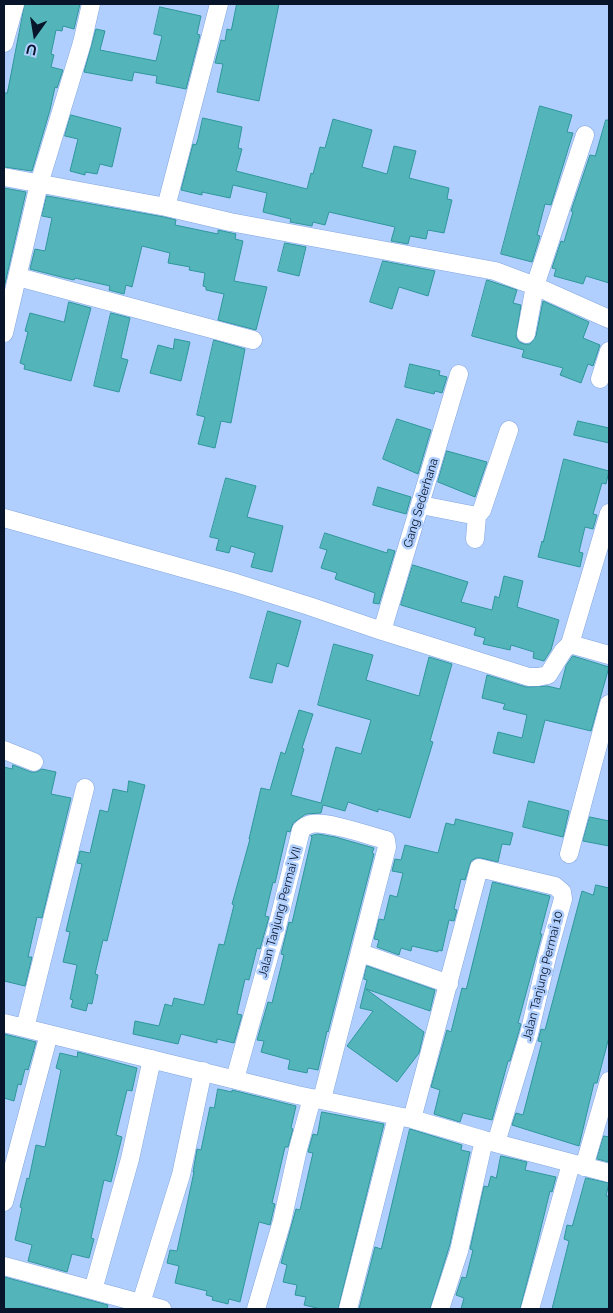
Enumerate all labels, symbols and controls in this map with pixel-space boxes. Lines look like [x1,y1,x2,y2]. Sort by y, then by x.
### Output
north arrow [10,10,60,60]
text: U [25,41,39,59]
street label: Gang Sederhana [401,457,441,549]
street label: Jalan Tanjung Permai VII [256,845,304,979]
street label: Jalan Tanjung Permai 10 [520,910,566,1042]

